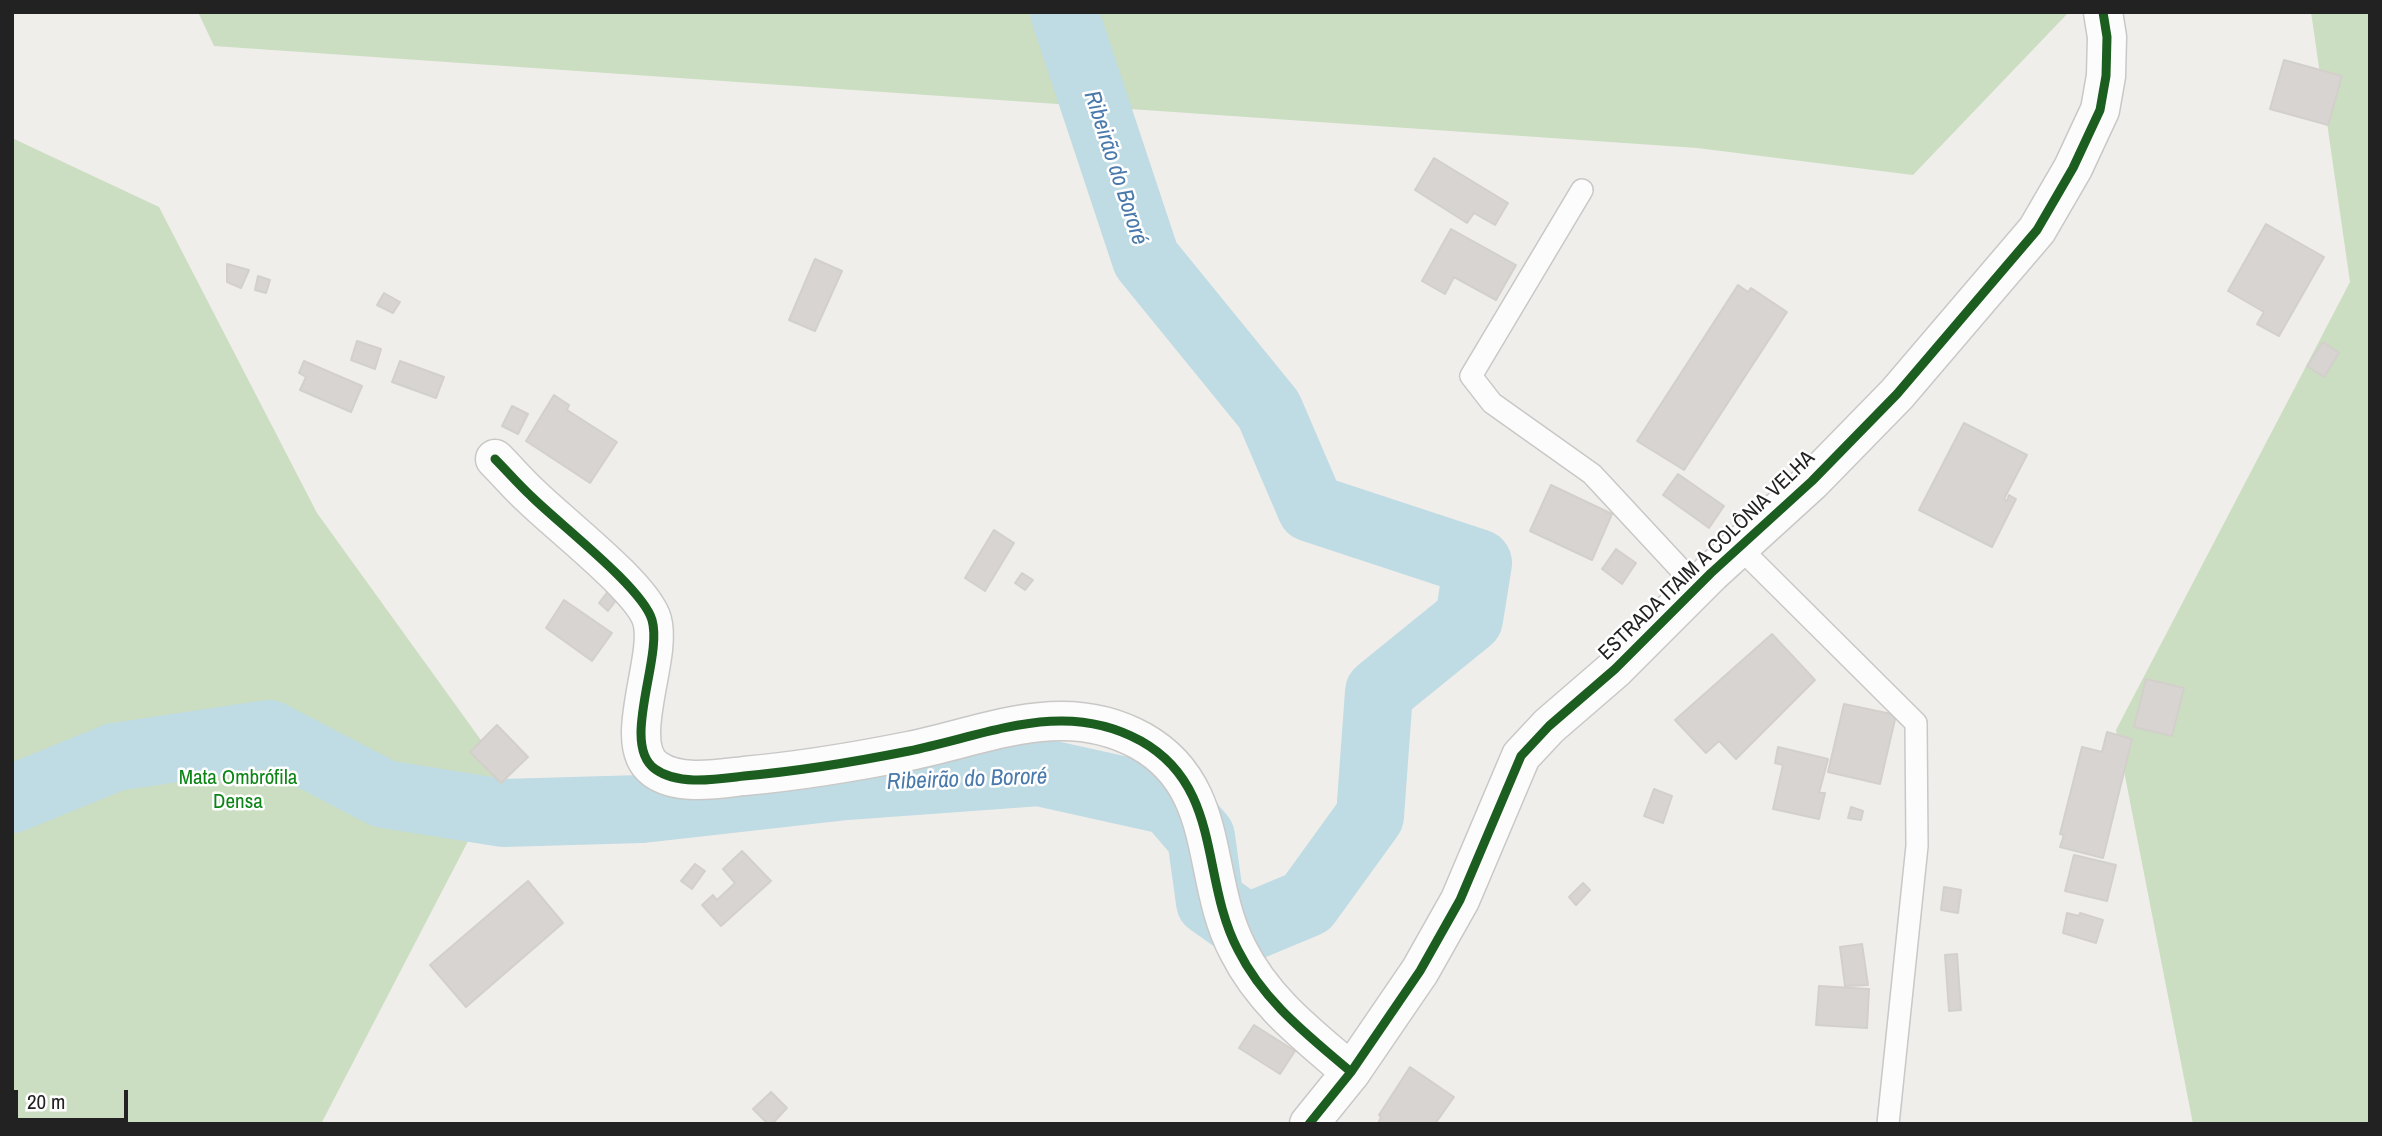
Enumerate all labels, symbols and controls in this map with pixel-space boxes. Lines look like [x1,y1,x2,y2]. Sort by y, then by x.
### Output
water label: Ribeirão do Bororé [1077,87,1153,249]
street label: ESTRADA ITAIM A COLÔNIA VELHA [1594,446,1820,666]
water label: Ribeirão do Bororé [886,763,1048,797]
park label: Mata Ombrófila Densa [179,765,297,815]
scale bar [18,1076,131,1120]
text: 20 m [27,1087,65,1116]

